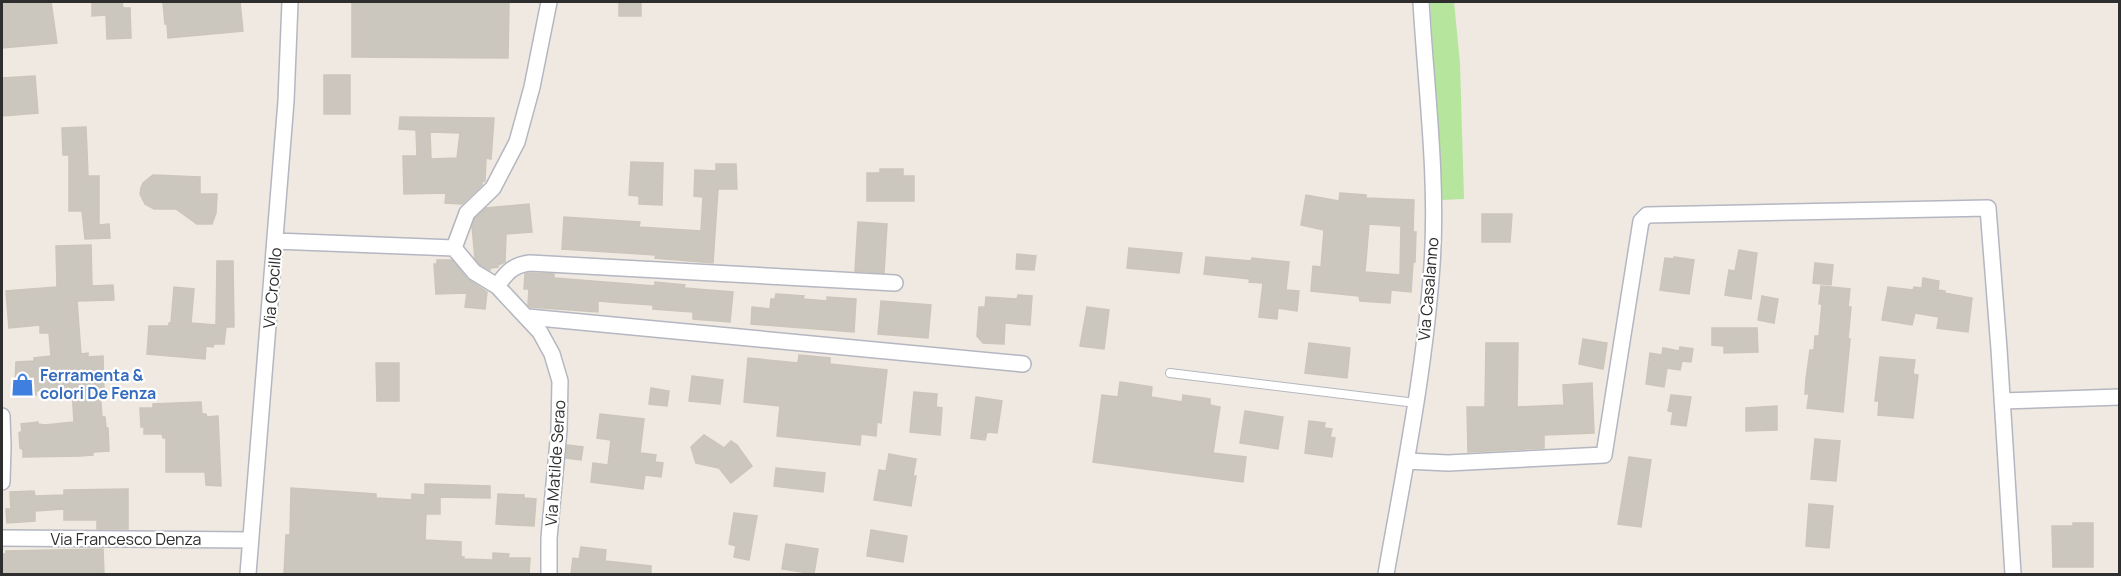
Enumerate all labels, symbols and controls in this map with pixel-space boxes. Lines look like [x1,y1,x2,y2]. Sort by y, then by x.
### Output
street label: Via Casalanno [1413,236,1443,342]
street label: Via Crocillo [258,247,286,329]
place label: Ferramenta & colori De Fenza [40,364,156,404]
shop icon: Ferramenta & colori De Fenza [9,371,35,397]
street label: Via Matilde Serao [540,399,570,527]
street label: Via Francesco Denza [51,528,201,550]

